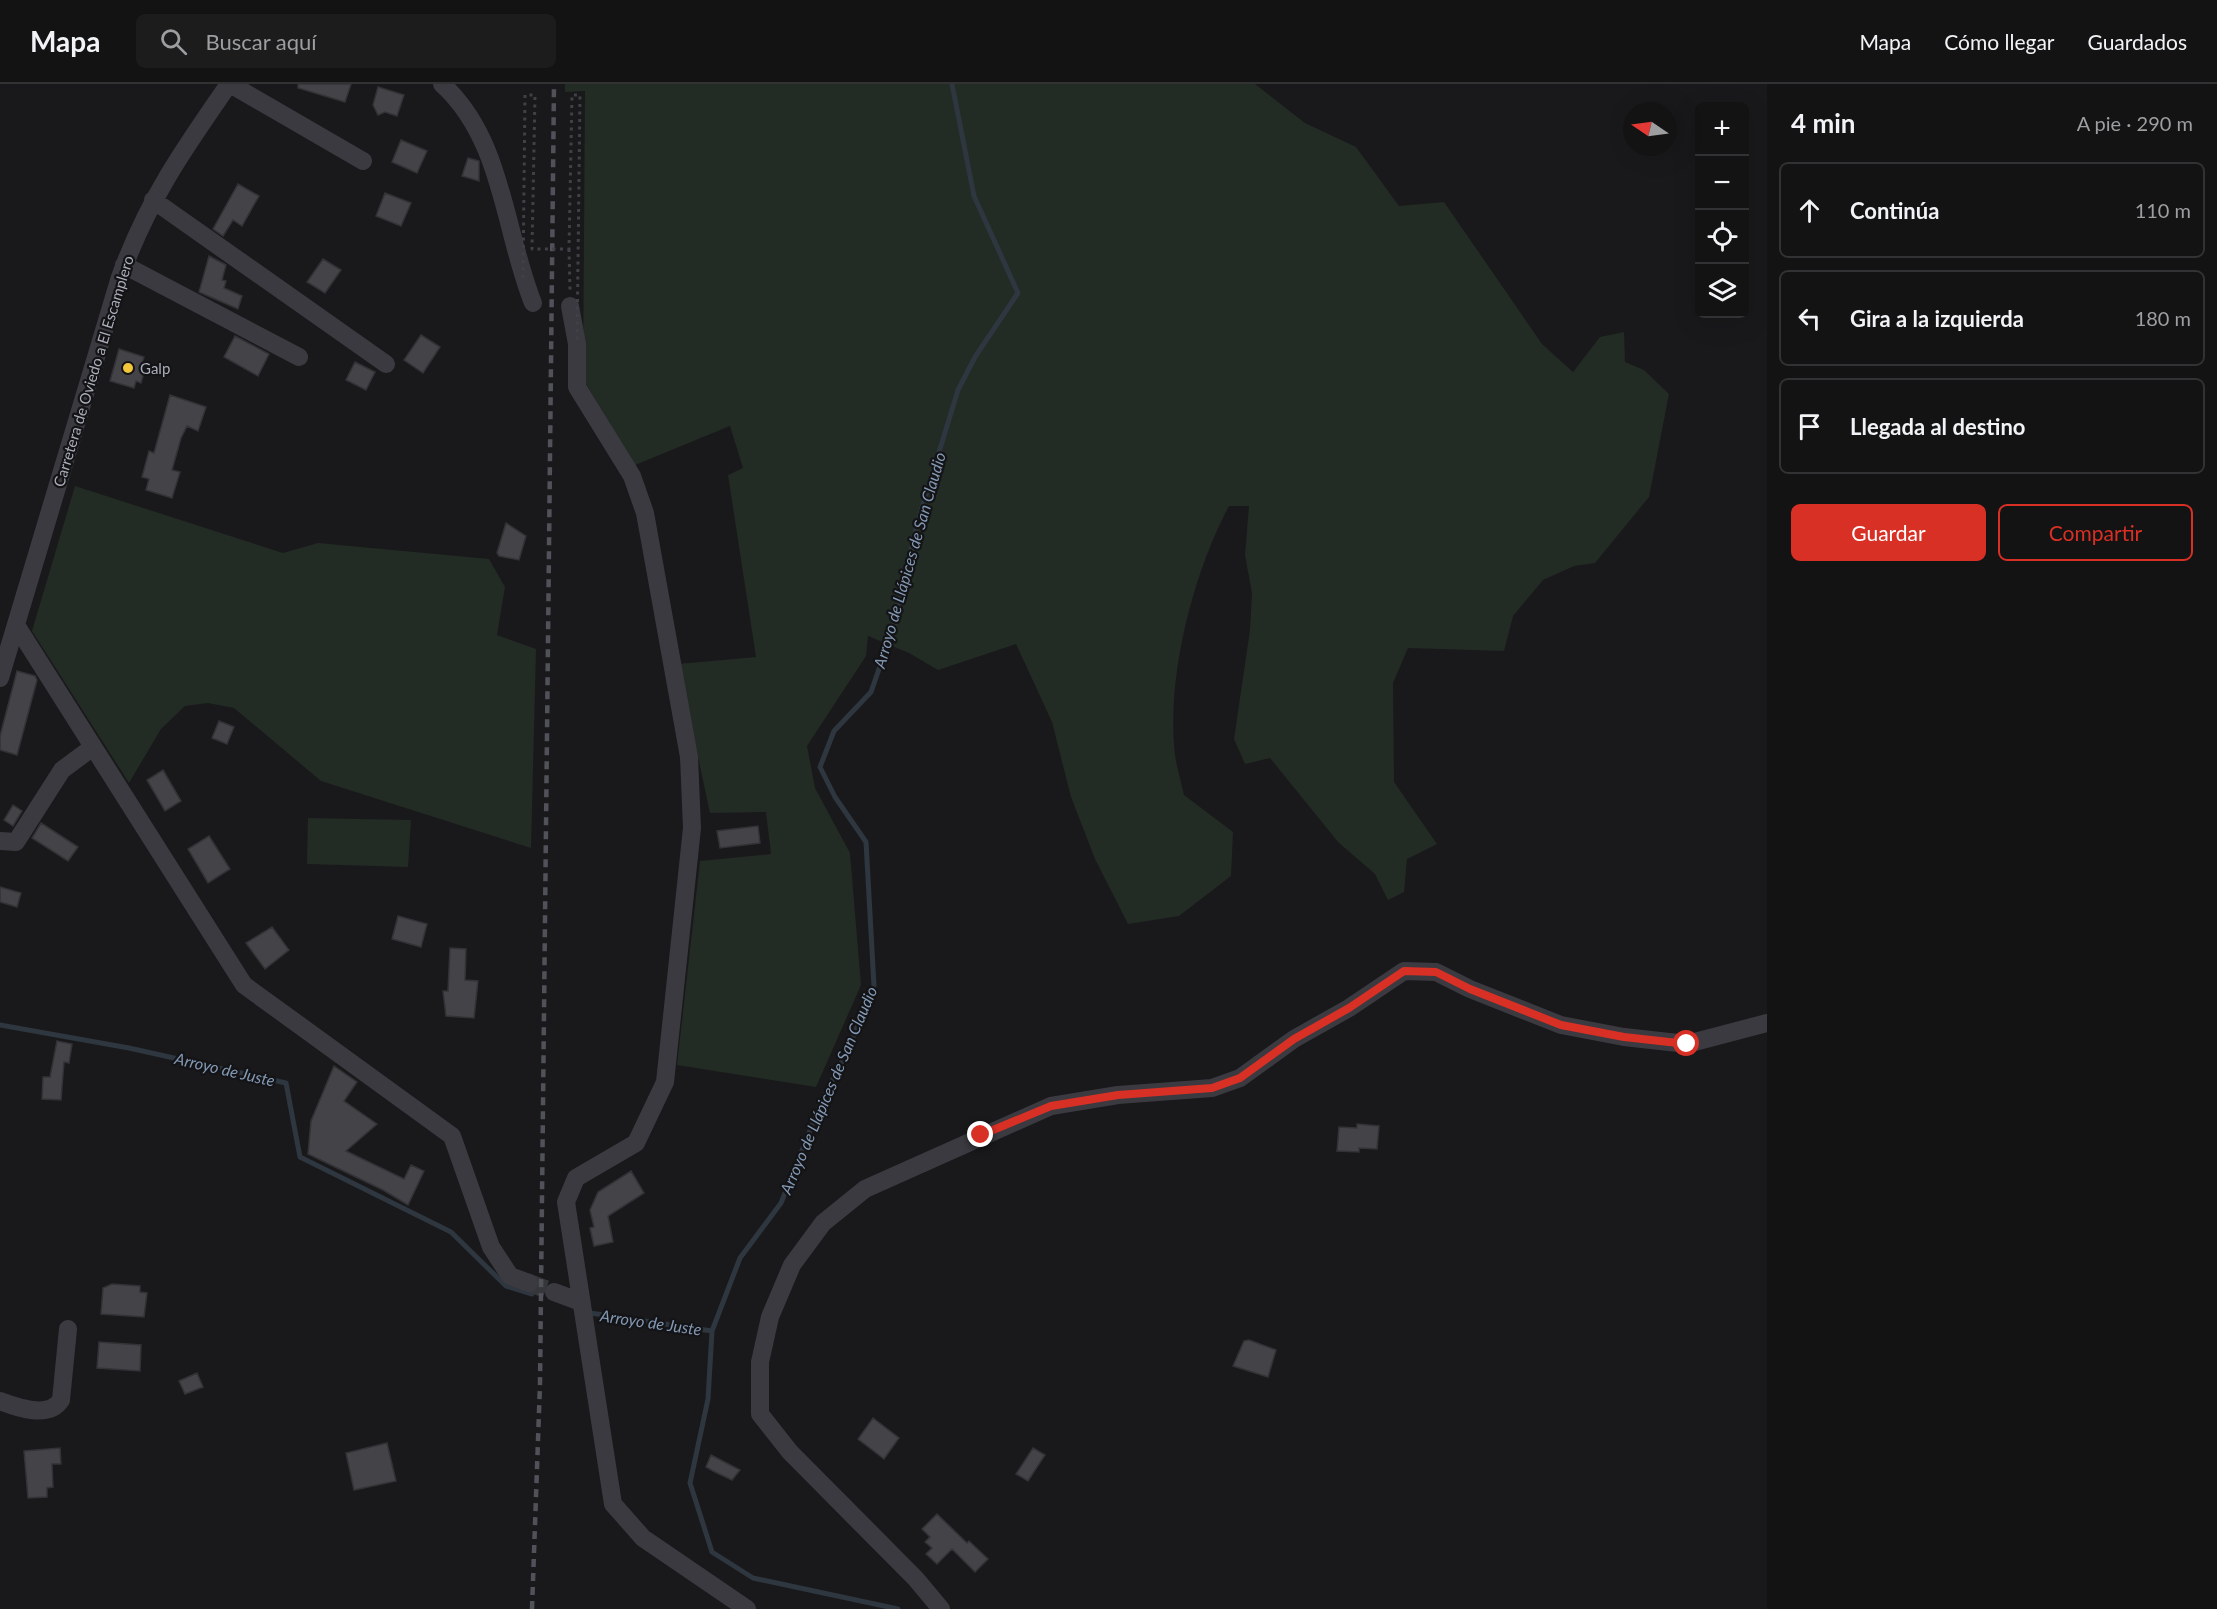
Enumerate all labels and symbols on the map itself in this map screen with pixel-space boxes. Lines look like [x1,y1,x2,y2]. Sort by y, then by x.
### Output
north arrow [1623,102,1677,156]
street label: Carretera de Oviedo a El Escamplero [49,253,137,489]
place label: Galp [140,359,170,377]
marker: Galp [121,361,135,375]
water label: Arroyo de Llápices de San Claudio [869,450,949,671]
water label: Arroyo de Llápices de San Claudio [775,983,880,1198]
route start [1673,1030,1699,1056]
water label: Arroyo de Juste [172,1048,277,1090]
route end [967,1121,993,1147]
water label: Arroyo de Juste [598,1305,703,1339]

